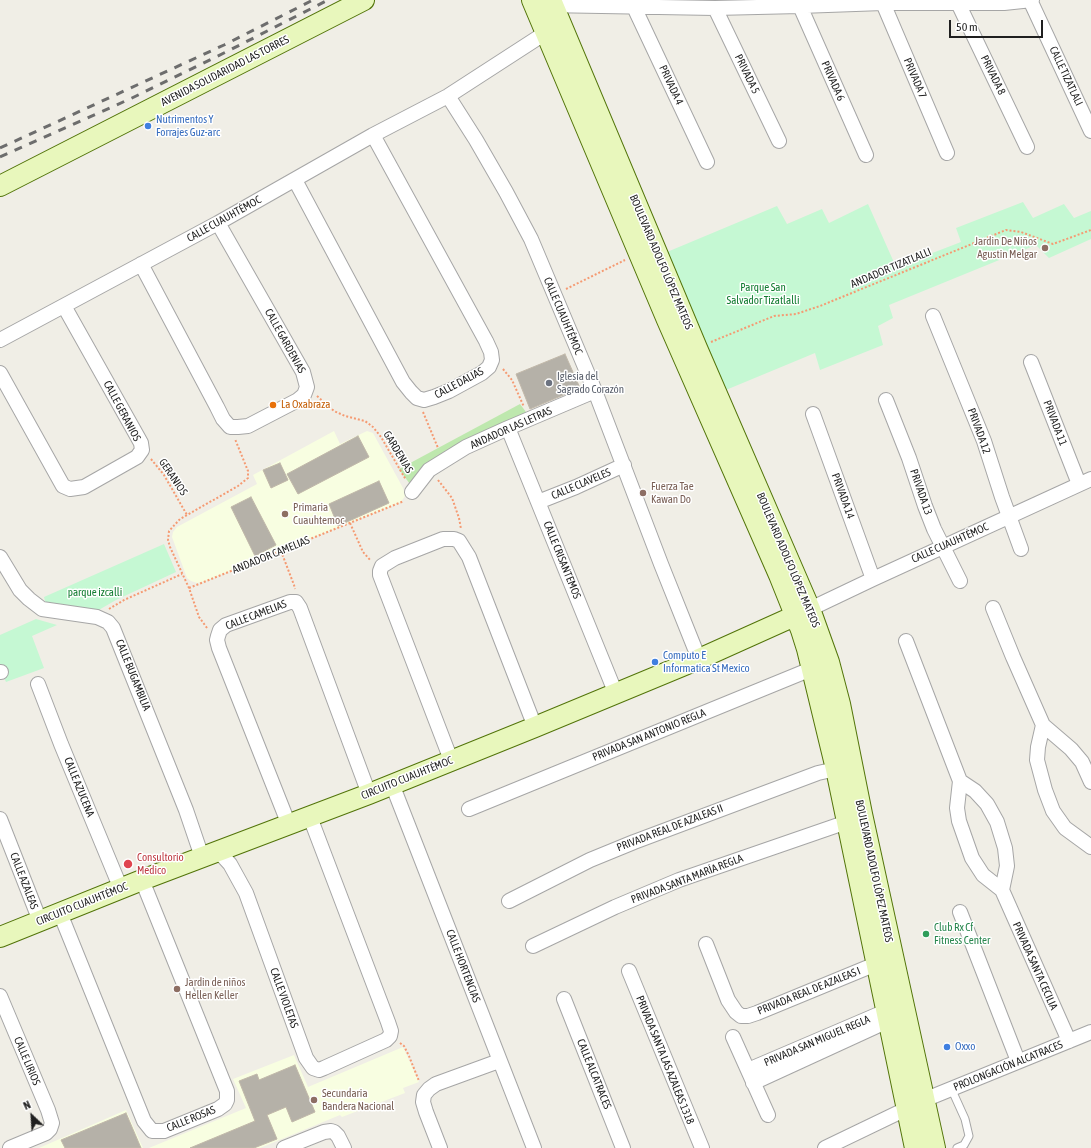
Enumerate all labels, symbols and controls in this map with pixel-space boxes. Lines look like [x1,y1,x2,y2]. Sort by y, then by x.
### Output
scale bar [951,12,1045,38]
text: 50 m [956,20,978,34]
street label: AVENIDA SOLIDARIDAD LAS TORRES [159,33,291,109]
street label: CALLE TIZATLALI [1046,44,1086,108]
street label: PRIVADA 5 [732,52,762,96]
street label: PRIVADA 8 [978,53,1008,97]
street label: PRIVADA 7 [901,56,929,100]
street label: PRIVADA 6 [818,59,848,103]
street label: PRIVADA 4 [656,63,686,107]
place label: Nutrimentos Y Forrajes Guz-arc [156,113,220,139]
marker: Nutrimentos Y Forrajes Guz-arc [143,121,153,131]
street label: CALLE CUAUHTÉMOC [184,193,264,245]
street label: BOULEVARD ADOLFO LÓPEZ MATEOS [627,193,695,331]
place label: Jardin De Niños Agustin Melgar [974,235,1037,261]
marker: Jardin De Niños Agustin Melgar [1040,243,1050,253]
street label: ANDADOR TIZATLALLI [849,245,933,291]
street label: CALLE CUAUHTÉMOC [541,275,585,357]
park label: Parque San Salvador Tizatlalli [727,281,799,307]
street label: CALLE GARDENIAS [262,306,308,376]
street label: CALLE DALIAS [432,365,486,401]
place label: Iglesia del Sagrado Corazón [557,370,624,396]
street label: CALLE GERANIOS [100,378,144,444]
marker: Iglesia del Sagrado Corazón [544,378,554,388]
place label: La Oxabraza [281,398,330,412]
street label: PRIVADA 11 [1040,398,1070,448]
marker: La Oxabraza [268,400,278,410]
street label: ANDADOR LAS LETRAS [468,404,554,452]
street label: PRIVADA 12 [965,406,993,456]
street label: GARDENIAS [380,429,416,475]
street label: GERANIOS [156,456,190,498]
street label: CALLE CLAVELES [549,466,613,502]
street label: PRIVADA 13 [907,467,935,517]
street label: PRIVADA 14 [829,471,857,521]
place label: Fuerza Tae Kawan Do [651,480,694,506]
marker: Fuerza Tae Kawan Do [638,488,648,498]
street label: BOULEVARD ADOLFO LÓPEZ MATEOS [754,491,822,629]
place label: Primaria Cuauhtemoc [293,501,344,527]
marker: Primaria Cuauhtemoc [280,509,290,519]
street label: CALLE CRISANTEMOS [540,519,584,601]
street label: CALLE CUAUHTÉMOC [909,520,991,566]
street label: ANDADOR CAMELIAS [230,533,312,577]
park label: parque izcalli [68,586,122,600]
street label: CALLE CAMELIAS [224,597,288,633]
street label: CALLE BUGAMBILIA [113,637,153,713]
place label: Computo E Informatica St Mexico [663,649,750,675]
marker: Computo E Informatica St Mexico [650,657,660,667]
street label: PRIVADA SAN ANTONIO REGLA [590,706,708,764]
street label: CIRCUITO CUAUHTÉMOC [359,754,455,802]
street label: CALLE AZUCENA [61,755,97,819]
street label: BOULEVARD ADOLFO LÓPEZ MATEOS [852,799,896,943]
street label: PRIVADA REAL DE AZALEAS II [615,802,725,854]
street label: CALLE AZALEAS [7,851,41,911]
place label: Consultorio Medico [137,851,184,877]
street label: PRIVADA SANTA MARÍA REGLA [629,852,745,906]
marker: Consultorio Medico [122,858,134,870]
street label: CIRCUITO CUAUHTÉMOC [34,880,130,928]
street label: PRIVADA SANTA CECILIA [1010,920,1060,1012]
place label: Club Rx Cf Fitness Center [934,921,990,947]
street label: CALLE HORTENCIAS [443,928,483,1004]
marker: Club Rx Cf Fitness Center [921,929,931,939]
street label: PRIVADA REAL DE AZALEAS I [756,964,862,1018]
street label: CALLE VIOLETAS [267,966,301,1030]
place label: Jardin de niños Hellen Keller [185,976,245,1002]
marker: Jardin de niños Hellen Keller [172,984,182,994]
street label: PRIVADA SANTA LAS AZALEAS 1318 [633,994,697,1126]
street label: PRIVADA SAN MIGUEL REGLA [762,1013,872,1069]
street label: CALLE LIRIOS [11,1035,43,1087]
street label: CALLE ALCATRACES [574,1037,614,1111]
street label: PROLONGACIÓN ALCATRACES [951,1038,1065,1094]
place label: Oxxo [955,1040,975,1054]
marker: Oxxo [942,1042,952,1052]
place label: Secundaria Bandera Nacional [322,1087,394,1113]
marker: Secundaria Bandera Nacional [309,1095,319,1105]
north arrow [12,1096,52,1136]
text: N [21,1098,32,1112]
street label: CALLE ROSAS [165,1103,217,1135]

